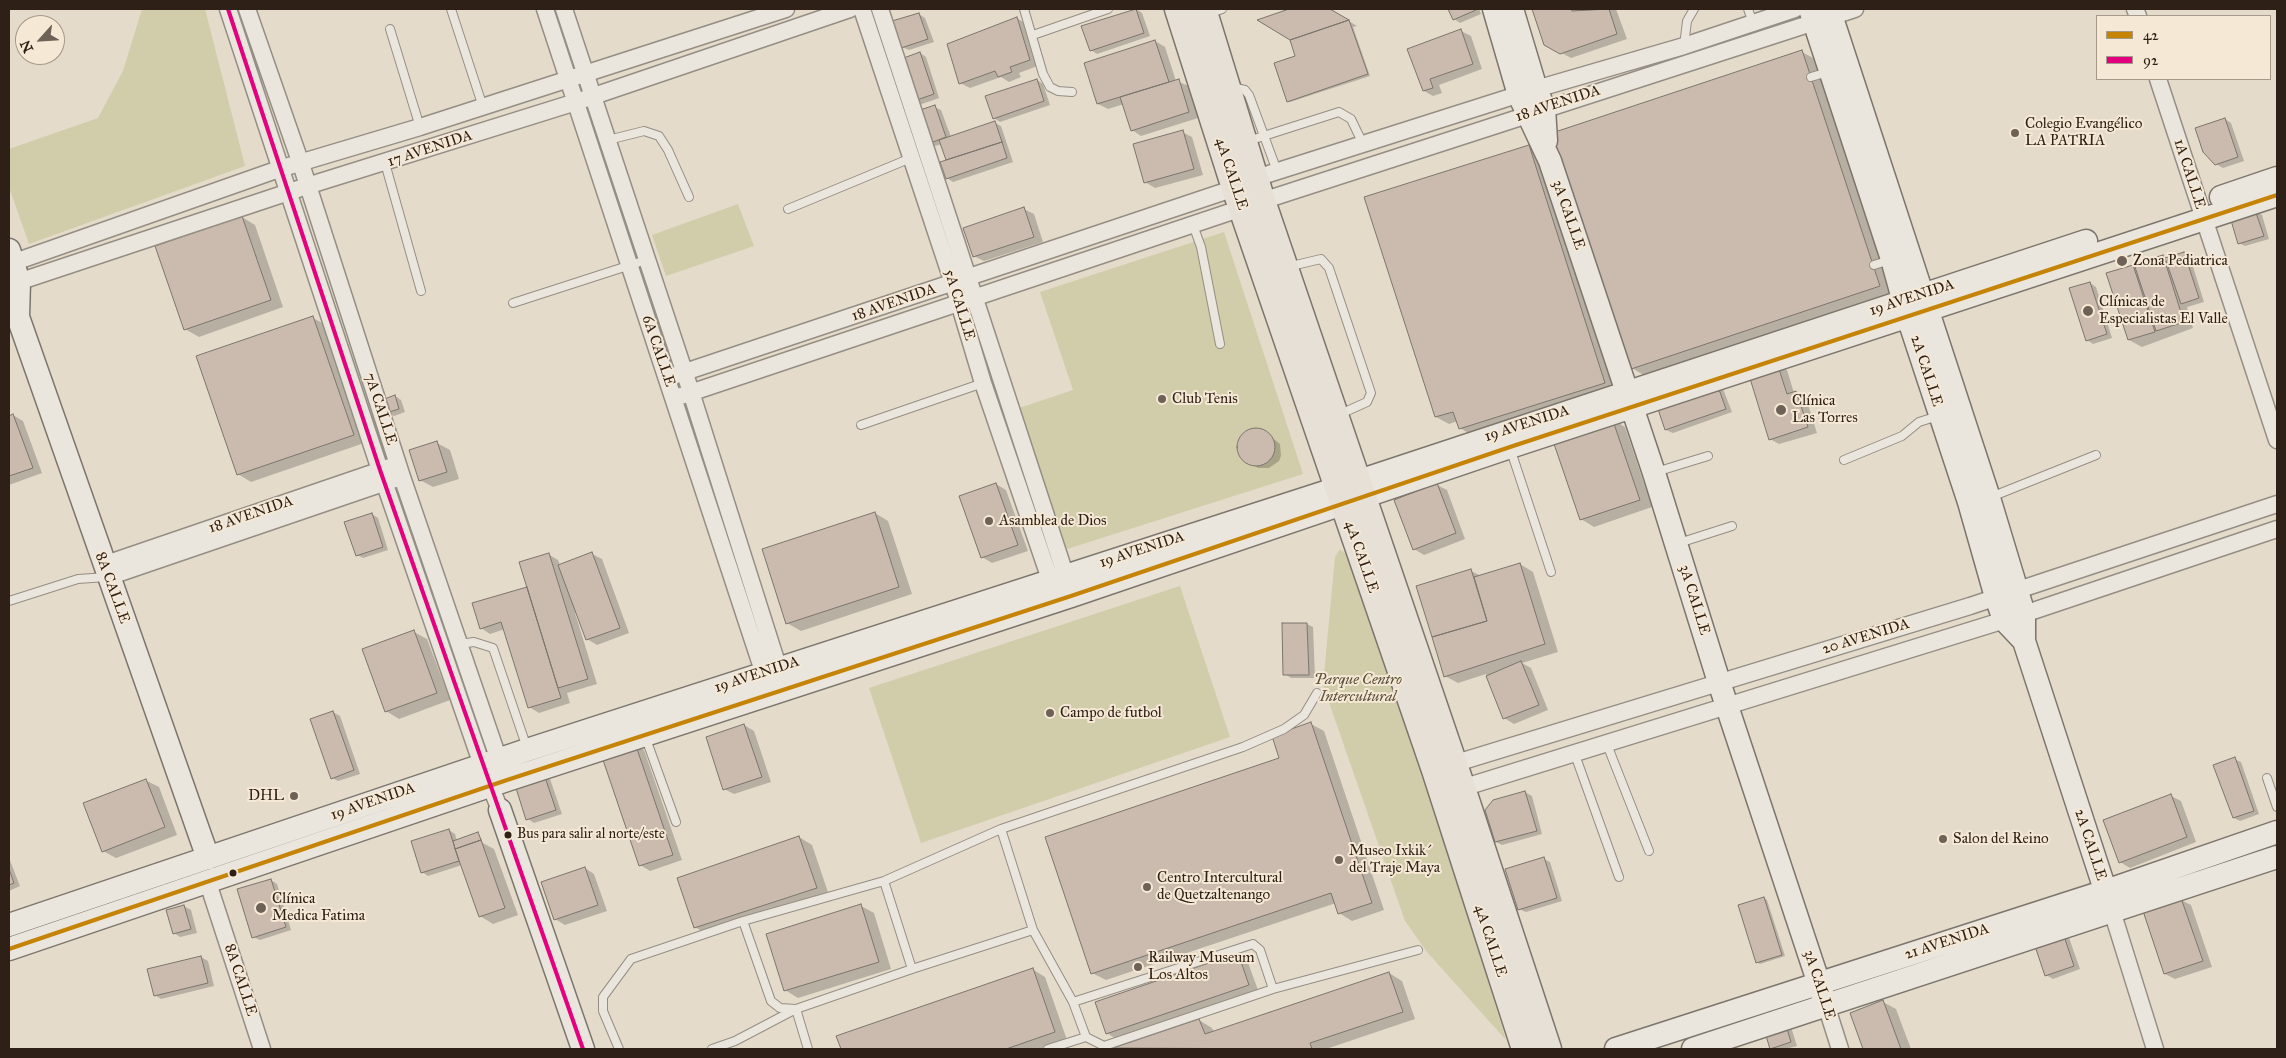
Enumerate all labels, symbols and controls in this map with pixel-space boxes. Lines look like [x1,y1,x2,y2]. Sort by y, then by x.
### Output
north arrow [15,15,65,65]
legend [2096,15,2271,80]
text: 42 [2143,26,2159,44]
text: N [17,37,37,55]
text: 92 [2143,51,2158,69]
street label: 18 AVENIDA [1513,82,1603,126]
place label: Colegio Evangélico LA PATRIA [2025,115,2142,150]
street label: 17 AVENIDA [385,127,475,171]
marker: Colegio Evangélico LA PATRIA [2009,127,2021,139]
street label: 4A CALLE [1211,136,1251,212]
street label: 1A CALLE [2169,137,2209,211]
street label: 3A CALLE [1548,178,1588,252]
place label: Zona Pediatrica [2133,252,2228,270]
marker: Zona Pediatrica [2115,254,2129,268]
street label: 5A CALLE [940,267,978,343]
street label: 19 AVENIDA [1867,276,1957,320]
street label: 18 AVENIDA [849,280,939,326]
place label: Clínicas de Especialistas El Valle [2099,293,2228,328]
marker: Clínicas de Especialistas El Valle [2081,304,2095,318]
street label: 6A CALLE [637,313,679,389]
street label: 2A CALLE [1906,333,1946,409]
street label: 7A CALLE [360,371,400,447]
place label: Club Tenis [1172,390,1238,408]
place label: Clínica Las Torres [1792,392,1858,427]
marker: Club Tenis [1156,393,1168,405]
street label: 19 AVENIDA [1482,402,1572,446]
marker: Clínica Las Torres [1774,403,1788,417]
street label: 18 AVENIDA [206,492,296,538]
place label: Asamblea de Dios [999,512,1107,530]
marker: Asamblea de Dios [983,515,995,527]
street label: 4A CALLE [1340,519,1382,595]
street label: 19 AVENIDA [1097,528,1187,572]
street label: 8A CALLE [91,550,133,626]
street label: 3A CALLE [1675,563,1713,637]
street label: 20 AVENIDA [1820,615,1912,659]
street label: 19 AVENIDA [712,653,802,697]
park label: Parque Centro Intercultural [1314,671,1402,706]
place label: Campo de futbol [1060,704,1162,722]
marker: Campo de futbol [1044,707,1056,719]
street label: 19 AVENIDA [328,779,418,825]
place label: DHL [248,787,284,805]
marker: DHL [288,790,300,802]
street label: 2A CALLE [2070,807,2110,883]
place label: Bus para salir al norte/este [517,827,665,843]
marker: Bus para salir al norte/este [503,830,513,840]
place label: Salon del Reino [1953,830,2049,848]
marker: Salon del Reino [1937,833,1949,845]
place label: Museo Ixkik´ del Traje Maya [1349,842,1440,877]
marker: Museo Ixkik´ del Traje Maya [1333,854,1345,866]
unlabelled marker [228,868,238,878]
place label: Centro Intercultural de Quetzaltenango [1157,869,1283,904]
marker: Centro Intercultural de Quetzaltenango [1141,881,1153,893]
place label: Clínica Medica Fatima [272,890,365,925]
marker: Clínica Medica Fatima [254,901,268,915]
street label: 4A CALLE [1470,903,1510,979]
street label: 21 AVENIDA [1903,920,1991,964]
street label: 8A CALLE [220,942,260,1018]
street label: 3A CALLE [1799,948,1839,1022]
place label: Railway Museum Los Altos [1148,949,1255,984]
marker: Railway Museum Los Altos [1132,961,1144,973]

